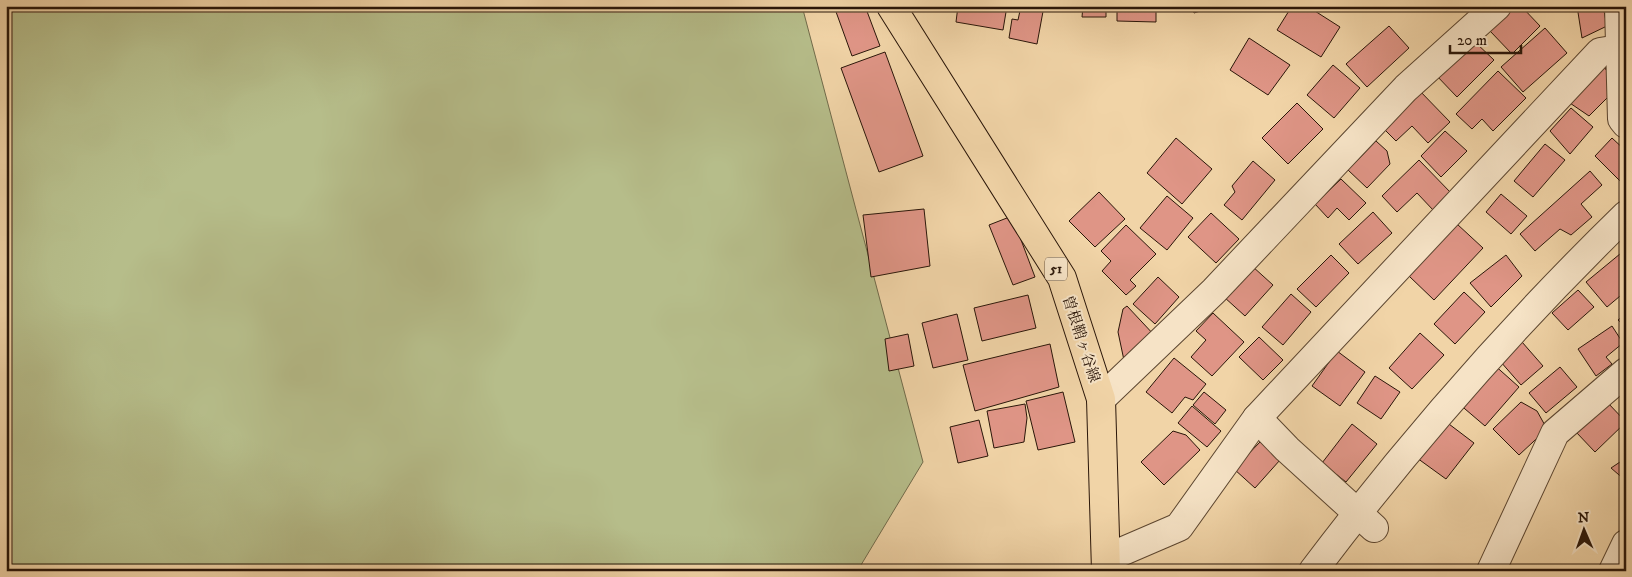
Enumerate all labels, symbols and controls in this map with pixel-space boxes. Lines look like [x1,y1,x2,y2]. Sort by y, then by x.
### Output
scale bar [1450,22,1521,54]
text: 20 m [1457,31,1487,50]
road number: 51 [1045,258,1067,280]
street label: 曽根鞘ヶ谷線 [1058,293,1104,385]
north arrow [1560,504,1610,554]
text: N [1578,509,1590,527]

